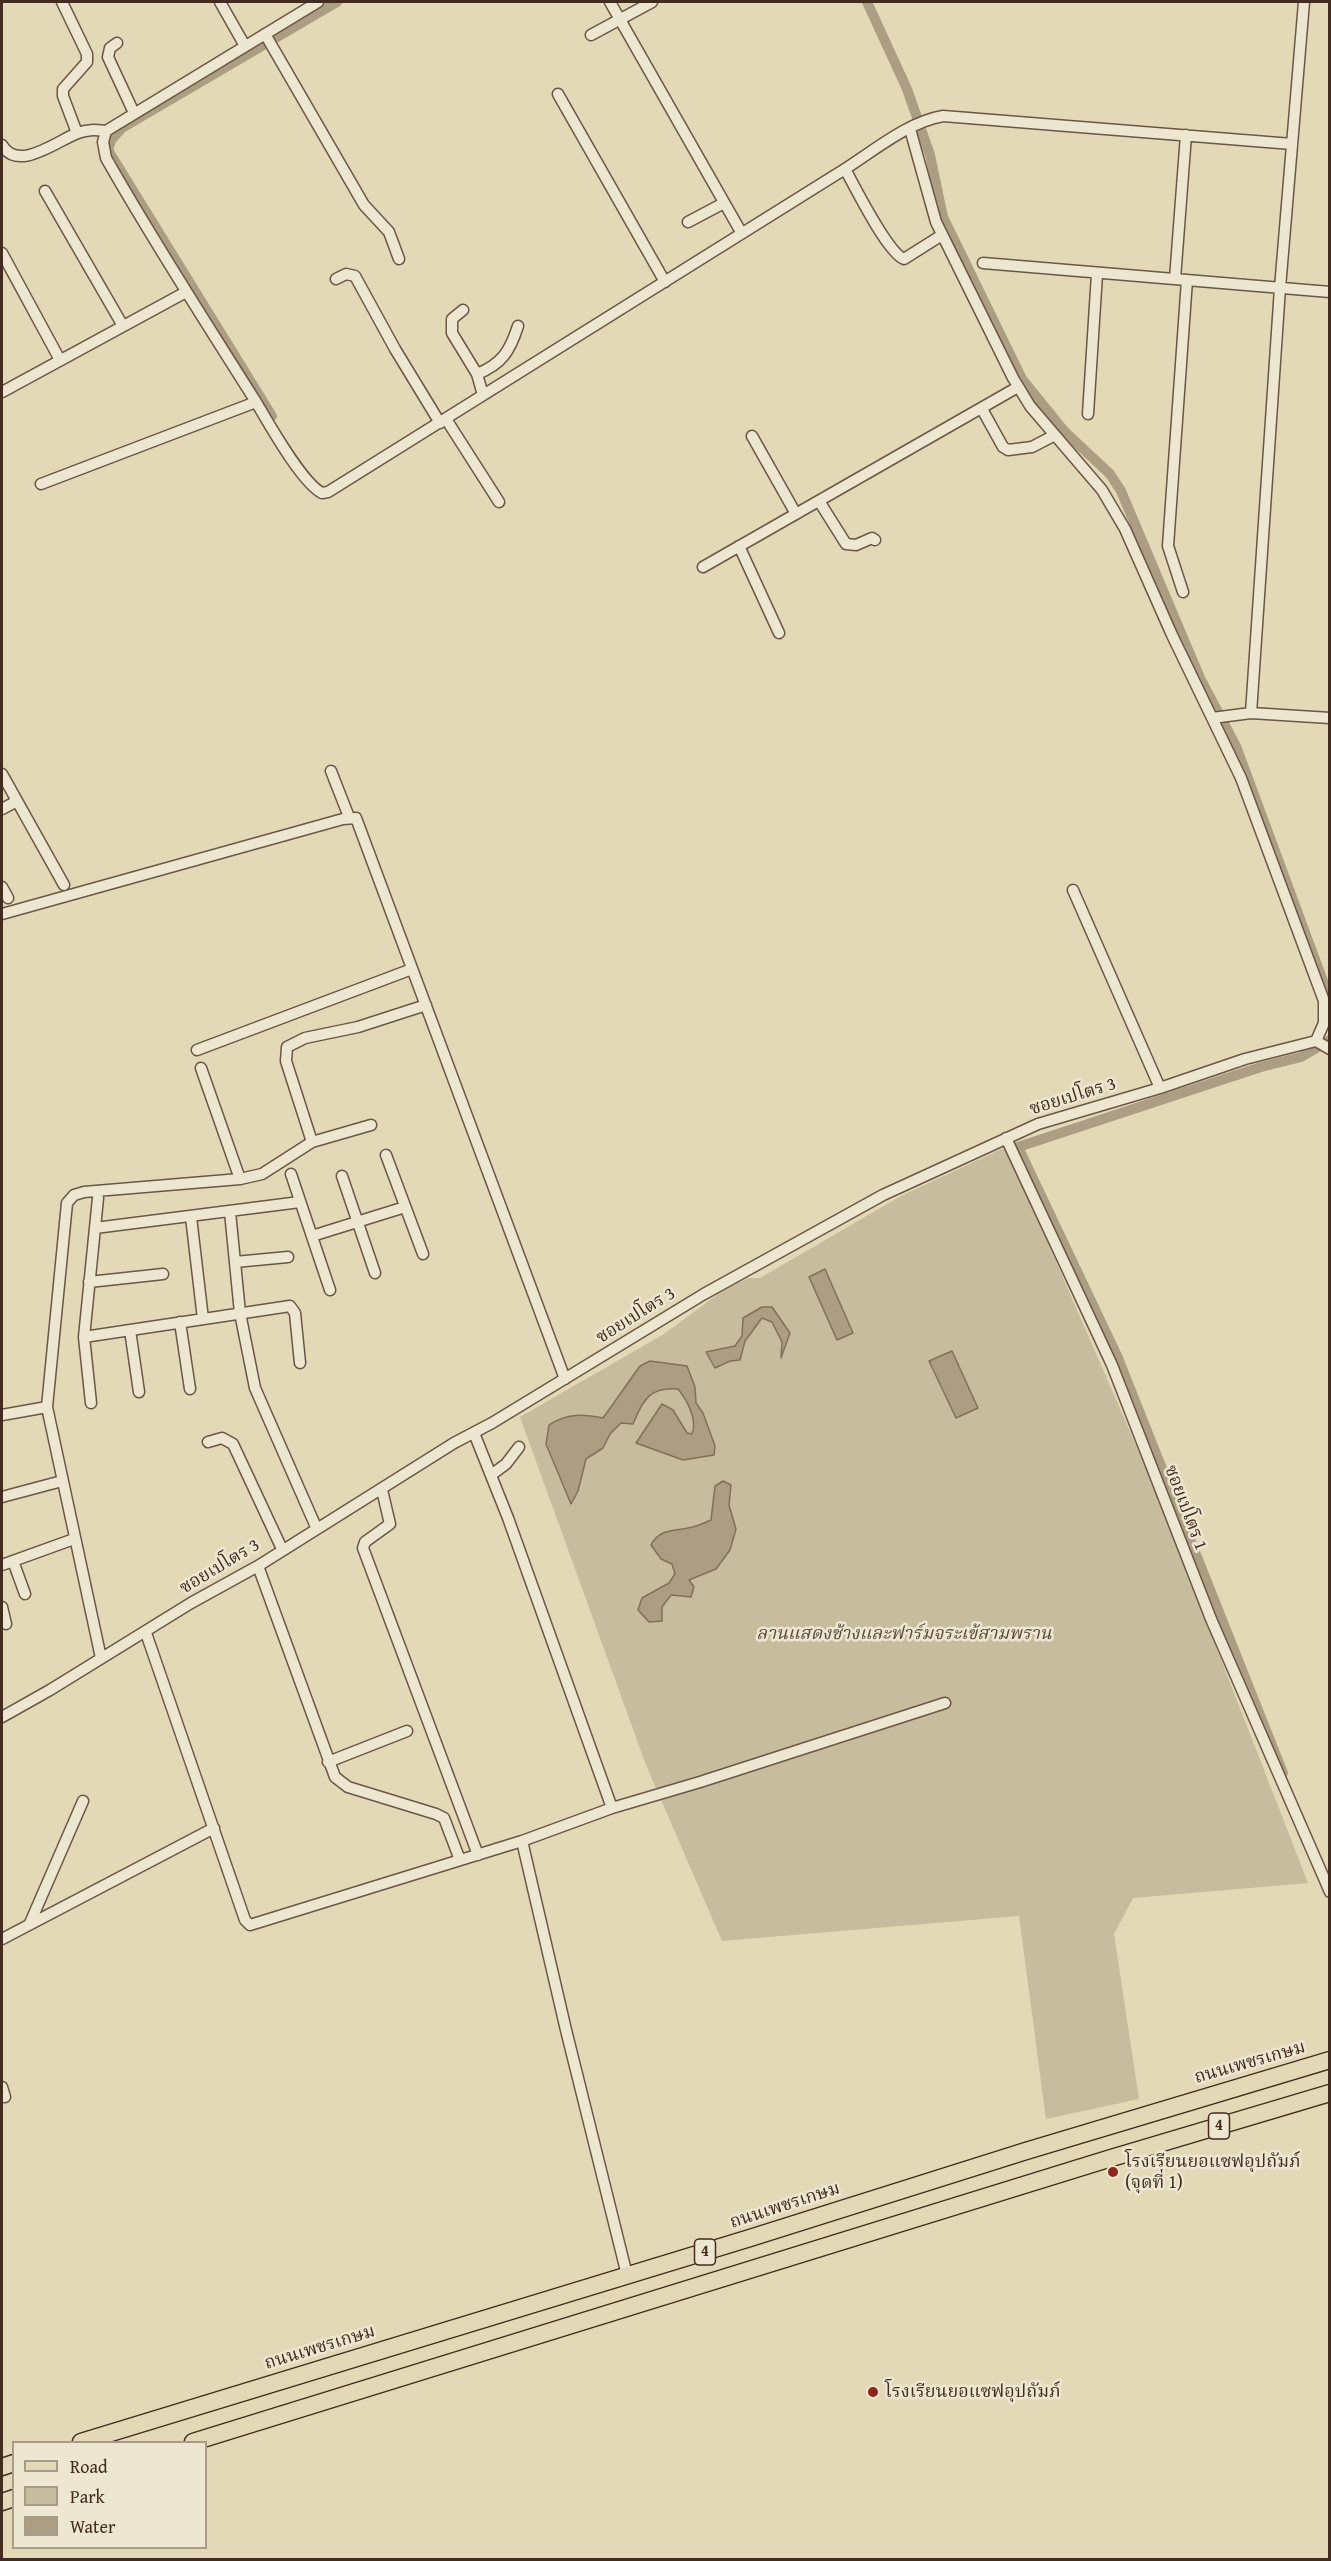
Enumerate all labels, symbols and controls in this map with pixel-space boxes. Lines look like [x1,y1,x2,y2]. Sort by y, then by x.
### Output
street label: ซอยเปโตร 3 [1027,1074,1119,1120]
street label: ซอยเปโตร 3 [592,1283,680,1349]
street label: ซอยเปโตร 1 [1159,1462,1211,1554]
street label: ซอยเปโตร 3 [176,1535,264,1599]
park label: ลานแสดงช้างและฟาร์มจระเข้สามพราน [756,1623,1052,1645]
street label: ถนนเพชรเกษม [1192,2037,1308,2089]
road number: 4 [1208,2113,1230,2139]
place label: โรงเรียนยอแซฟอุปถัมภ์ (จุดที่ 1) [1125,2151,1301,2194]
marker: โรงเรียนยอแซฟอุปถัมภ์ (จุดที่ 1) [1106,2165,1120,2179]
street label: ถนนเพชรเกษม [727,2178,843,2234]
road number: 4 [694,2239,716,2265]
street label: ถนนเพชรเกษม [262,2321,378,2375]
place label: โรงเรียนยอแซฟอุปถัมภ์ [885,2381,1061,2403]
marker: โรงเรียนยอแซฟอุปถัมภ์ [866,2385,880,2399]
legend [12,2441,207,2549]
text: Road [70,2453,108,2480]
text: Park [70,2483,105,2510]
text: Water [70,2513,115,2540]

